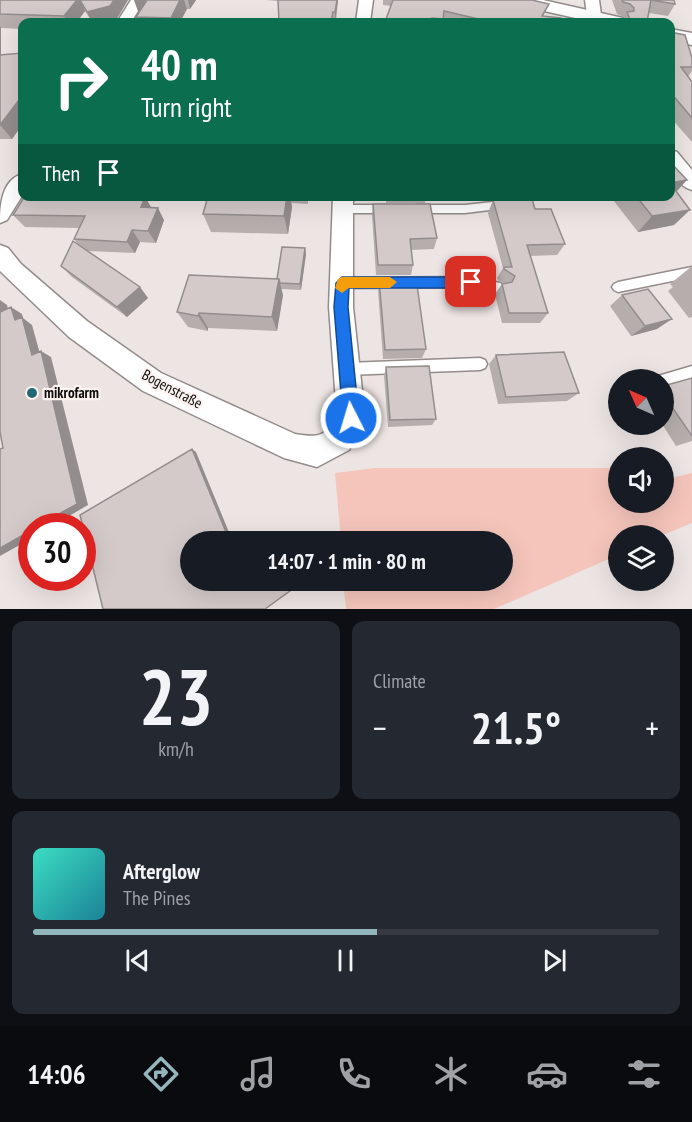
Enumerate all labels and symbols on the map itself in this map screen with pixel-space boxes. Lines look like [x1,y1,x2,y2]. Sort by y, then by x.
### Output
pin [445,256,496,307]
street label: Bogenstraße [139,365,206,412]
north arrow [608,369,674,435]
place label: mikrofarm [44,383,99,402]
marker: mikrofarm [25,386,39,400]
position arrow [319,386,383,450]
speed limit sign: 30 [18,513,96,591]

